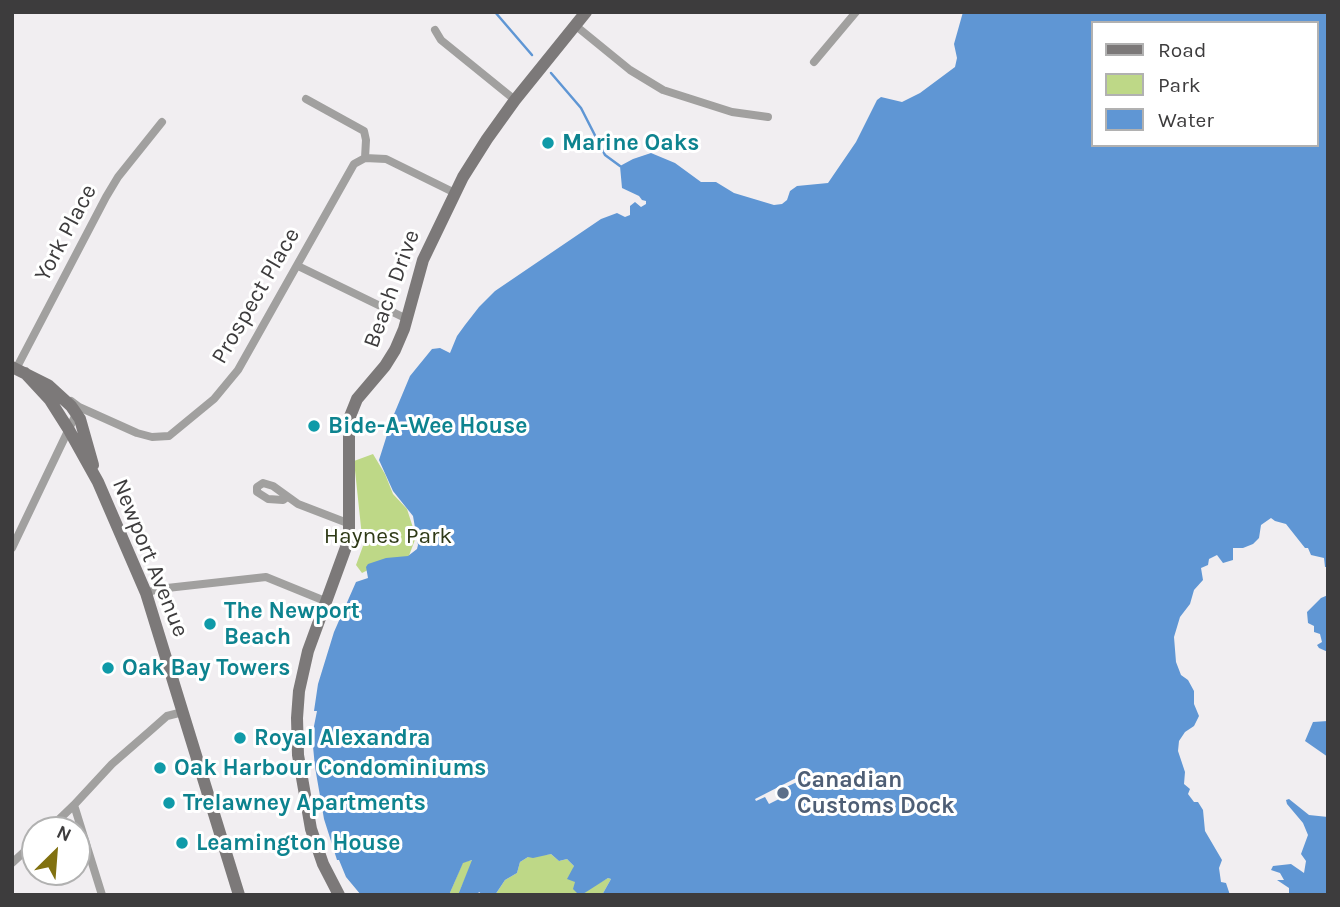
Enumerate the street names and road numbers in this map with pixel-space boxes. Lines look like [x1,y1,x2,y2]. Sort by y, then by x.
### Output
street label: York Place [29,180,103,286]
street label: Prospect Place [206,223,306,369]
street label: Beach Drive [358,226,426,352]
street label: Newport Avenue [106,475,194,641]

